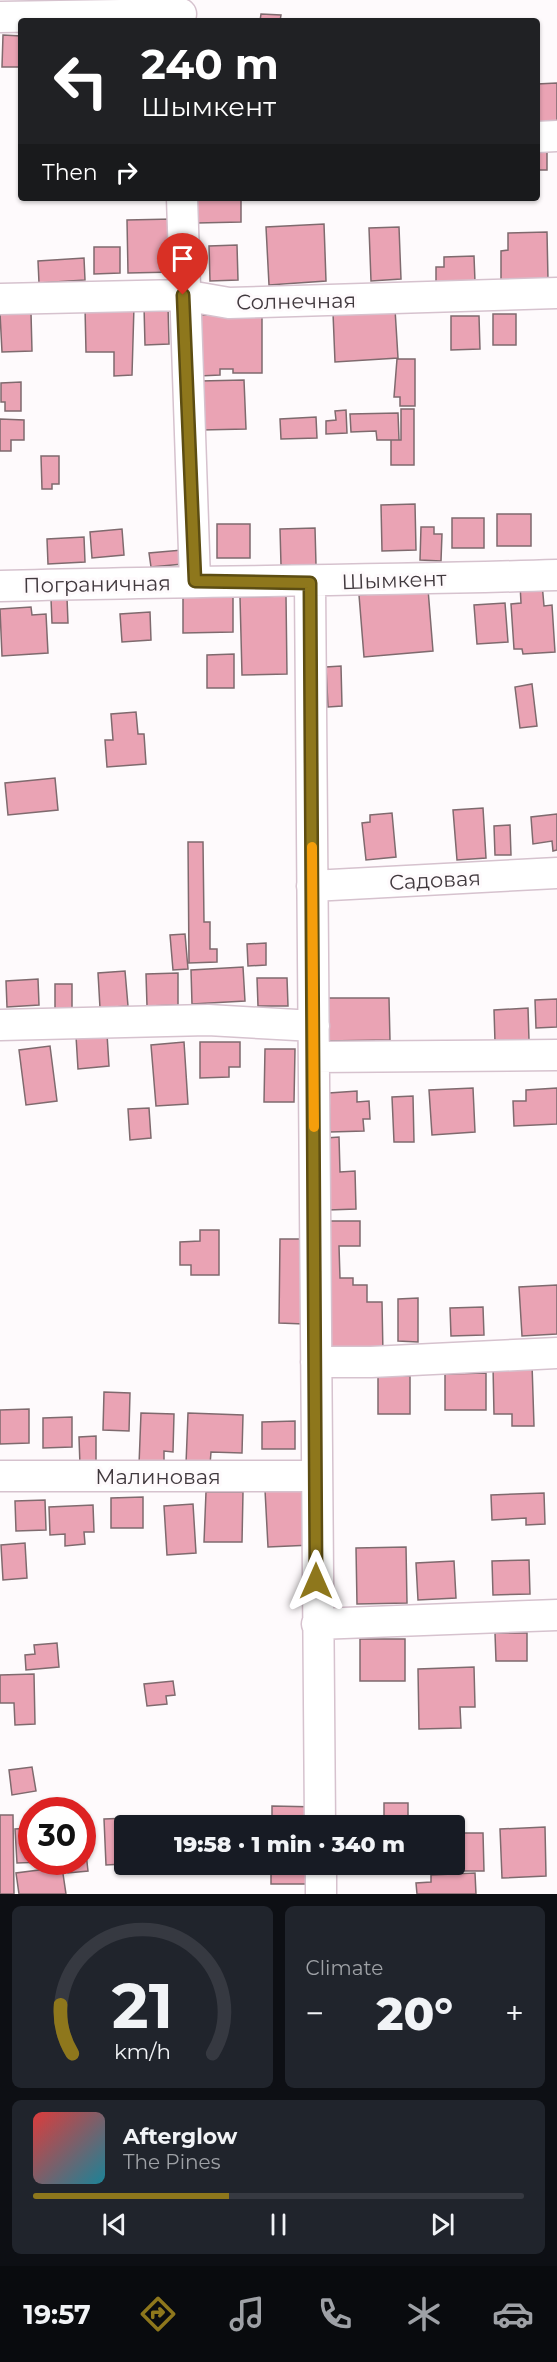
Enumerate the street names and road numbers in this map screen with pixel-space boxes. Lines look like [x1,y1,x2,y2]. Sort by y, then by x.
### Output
street label: Солнечная [236,287,356,315]
street label: Шымкент [341,566,447,594]
street label: Пограничная [23,570,171,598]
street label: Садовая [388,865,482,895]
street label: Малиновая [95,1464,221,1489]

